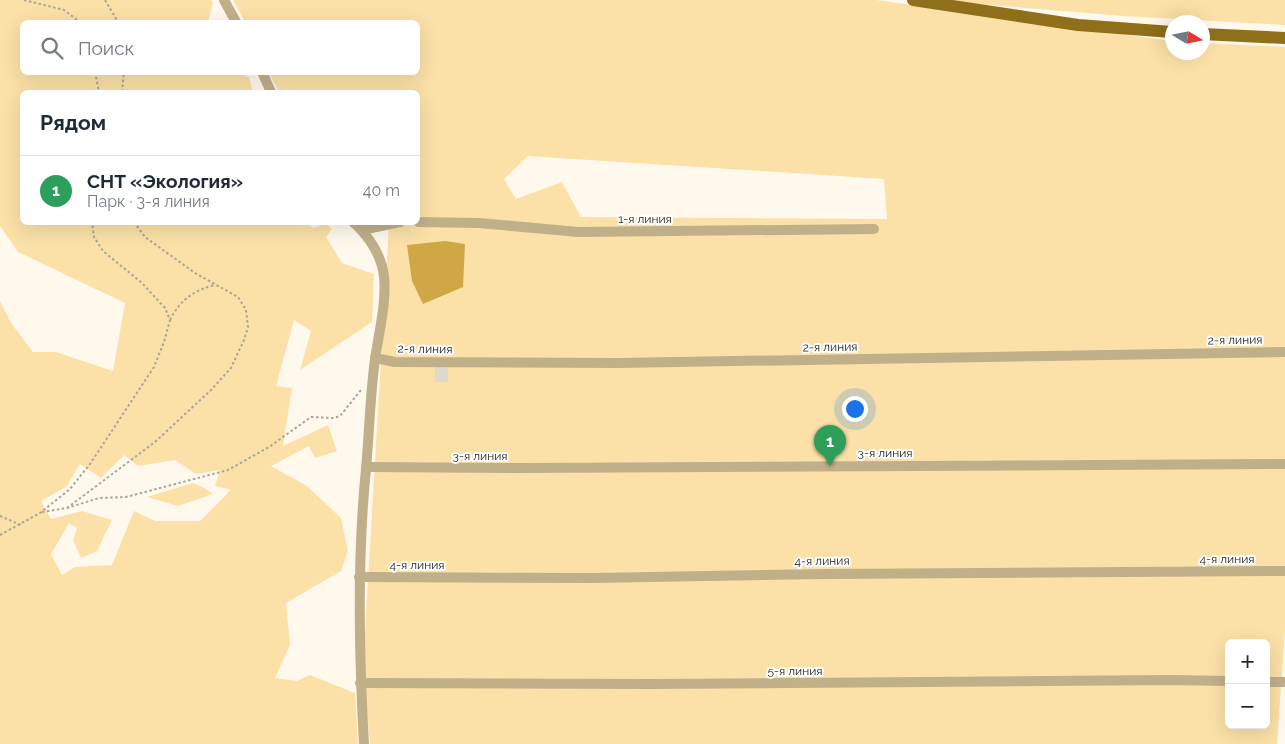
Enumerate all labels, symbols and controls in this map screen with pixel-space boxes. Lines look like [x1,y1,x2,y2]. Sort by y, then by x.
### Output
north arrow [1165,15,1210,60]
search box [20,20,420,75]
icon: search [38,34,66,62]
text: Поиск [78,37,134,59]
text: Рядом [40,110,106,135]
text: СНТ «Экология» [87,170,243,192]
text: 1 [52,181,60,200]
text: 40 m [363,181,400,200]
text: Парк · 3-я линия [87,192,210,211]
street label: 1-я линия [618,212,672,226]
street label: 2-я линия [1207,333,1263,347]
street label: 2-я линия [802,340,858,354]
street label: 2-я линия [397,342,453,356]
your location [842,396,868,422]
pin: 1 [814,425,846,466]
street label: 3-я линия [857,446,913,460]
street label: 3-я линия [452,449,508,463]
street label: 4-я линия [1199,552,1255,566]
street label: 4-я линия [794,554,850,568]
street label: 4-я линия [389,558,445,572]
map controls [1225,639,1270,729]
button: + [1225,639,1270,684]
street label: 5-я линия [767,664,823,678]
button: − [1225,684,1270,729]

